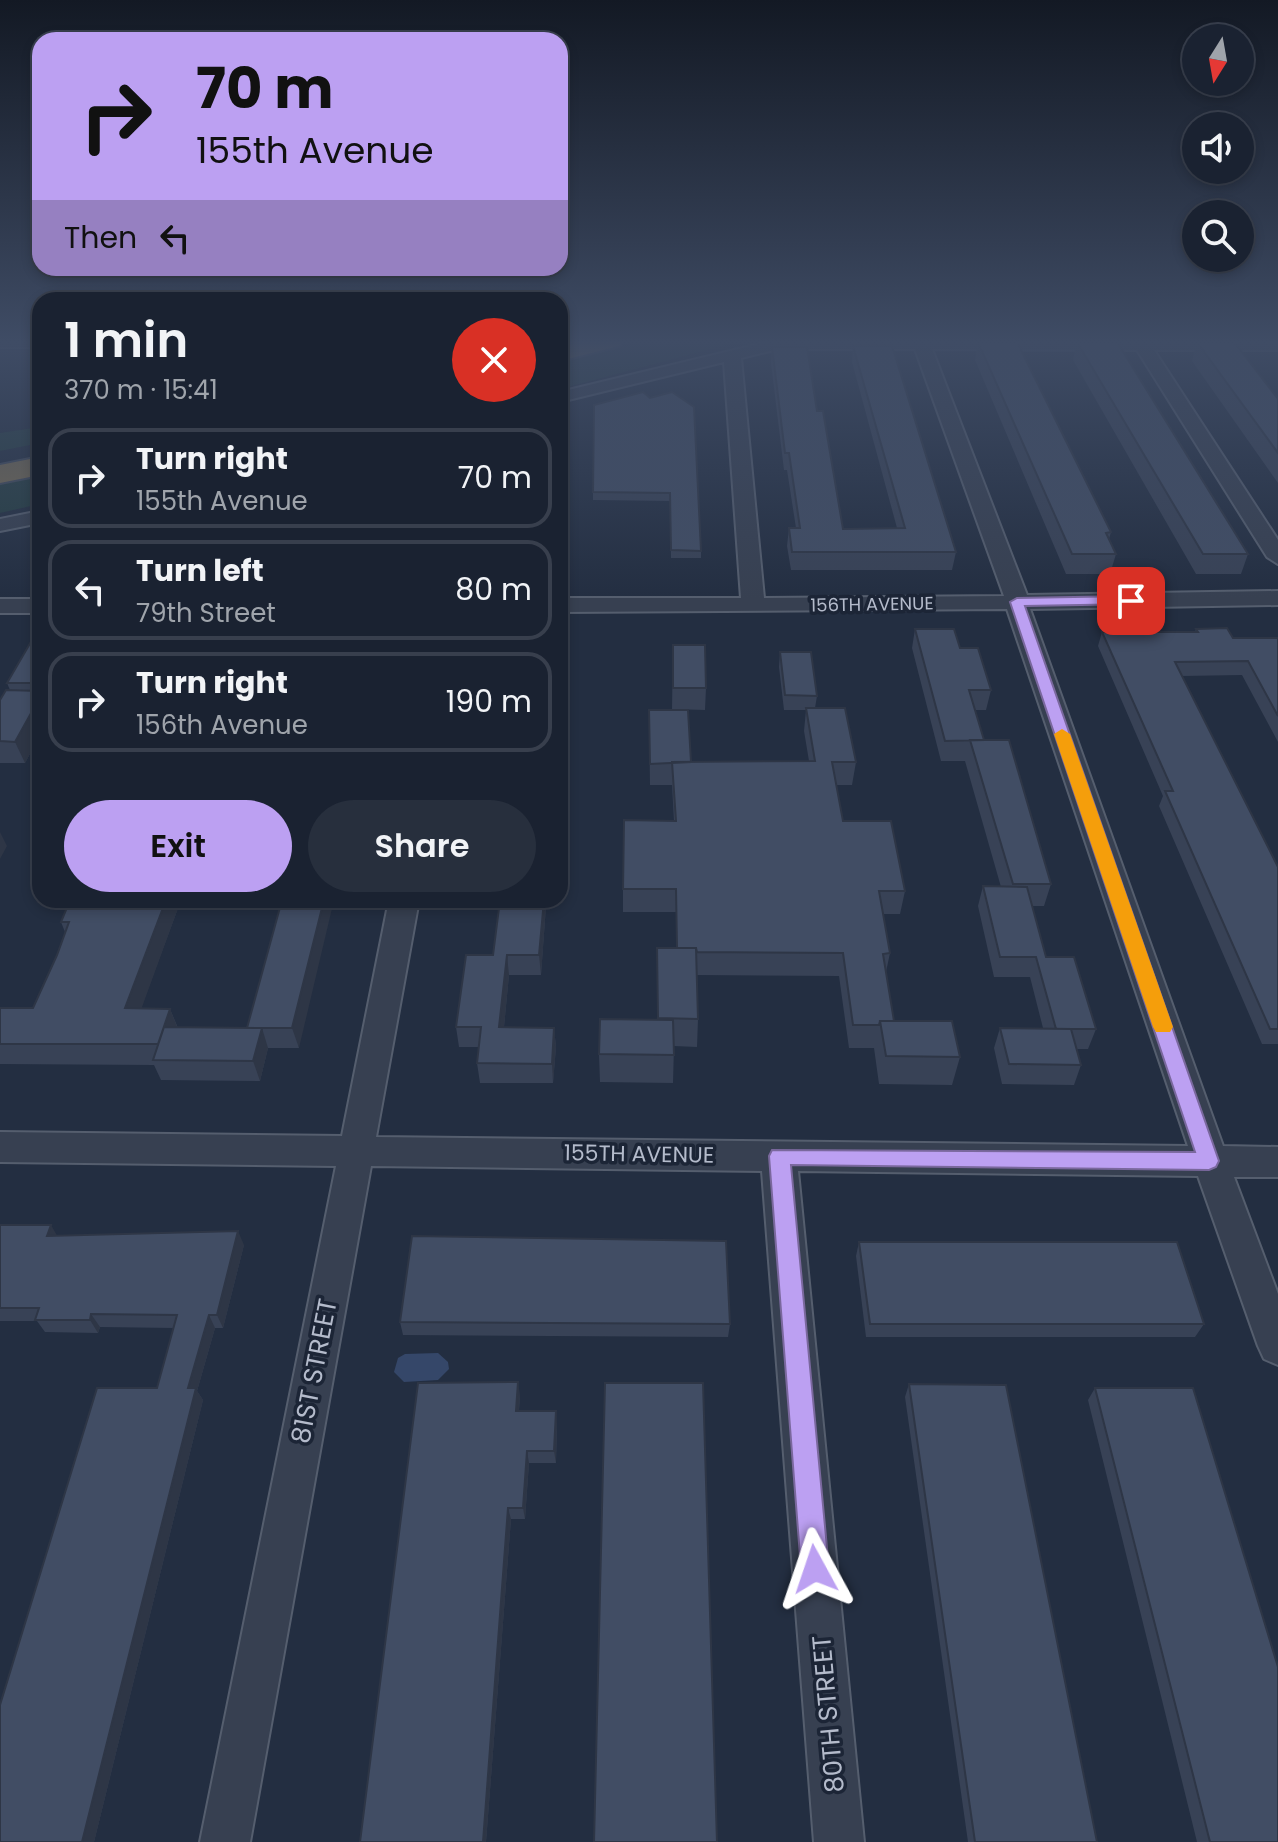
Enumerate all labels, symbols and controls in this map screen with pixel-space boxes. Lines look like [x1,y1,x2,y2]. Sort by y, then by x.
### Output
north arrow [1182,24,1254,96]
map controls [1182,24,1254,272]
text: 70 m [196,49,334,128]
icon: right [64,64,168,168]
button: sound [1182,112,1254,184]
text: 155th Avenue [196,125,434,176]
button: search [1182,200,1254,272]
text: Then [64,216,137,259]
icon: left [153,216,197,260]
text: 1 min [64,307,188,374]
button: close [452,318,536,402]
text: 370 m · 15:41 [64,372,218,408]
text: Turn right [136,437,288,480]
icon: right [68,456,112,500]
text: 70 m [458,456,532,499]
text: 155th Avenue [136,483,308,519]
text: Turn left [136,549,264,592]
pin [1097,567,1165,635]
icon: left [68,568,112,612]
text: 80 m [455,568,532,611]
icon: arrive [1109,579,1153,623]
street label: 156TH AVENUE [810,590,934,618]
text: 79th Street [136,595,276,631]
text: Turn right [136,661,288,704]
icon: right [68,680,112,724]
text: 190 m [446,680,532,723]
text: 156th Avenue [136,707,308,743]
button: Exit [64,800,292,892]
button: Share [308,800,536,892]
street label: 155TH AVENUE [564,1137,714,1171]
street label: 81ST STREET [282,1295,346,1447]
position arrow [773,1527,857,1611]
street label: 80TH STREET [803,1634,853,1794]

